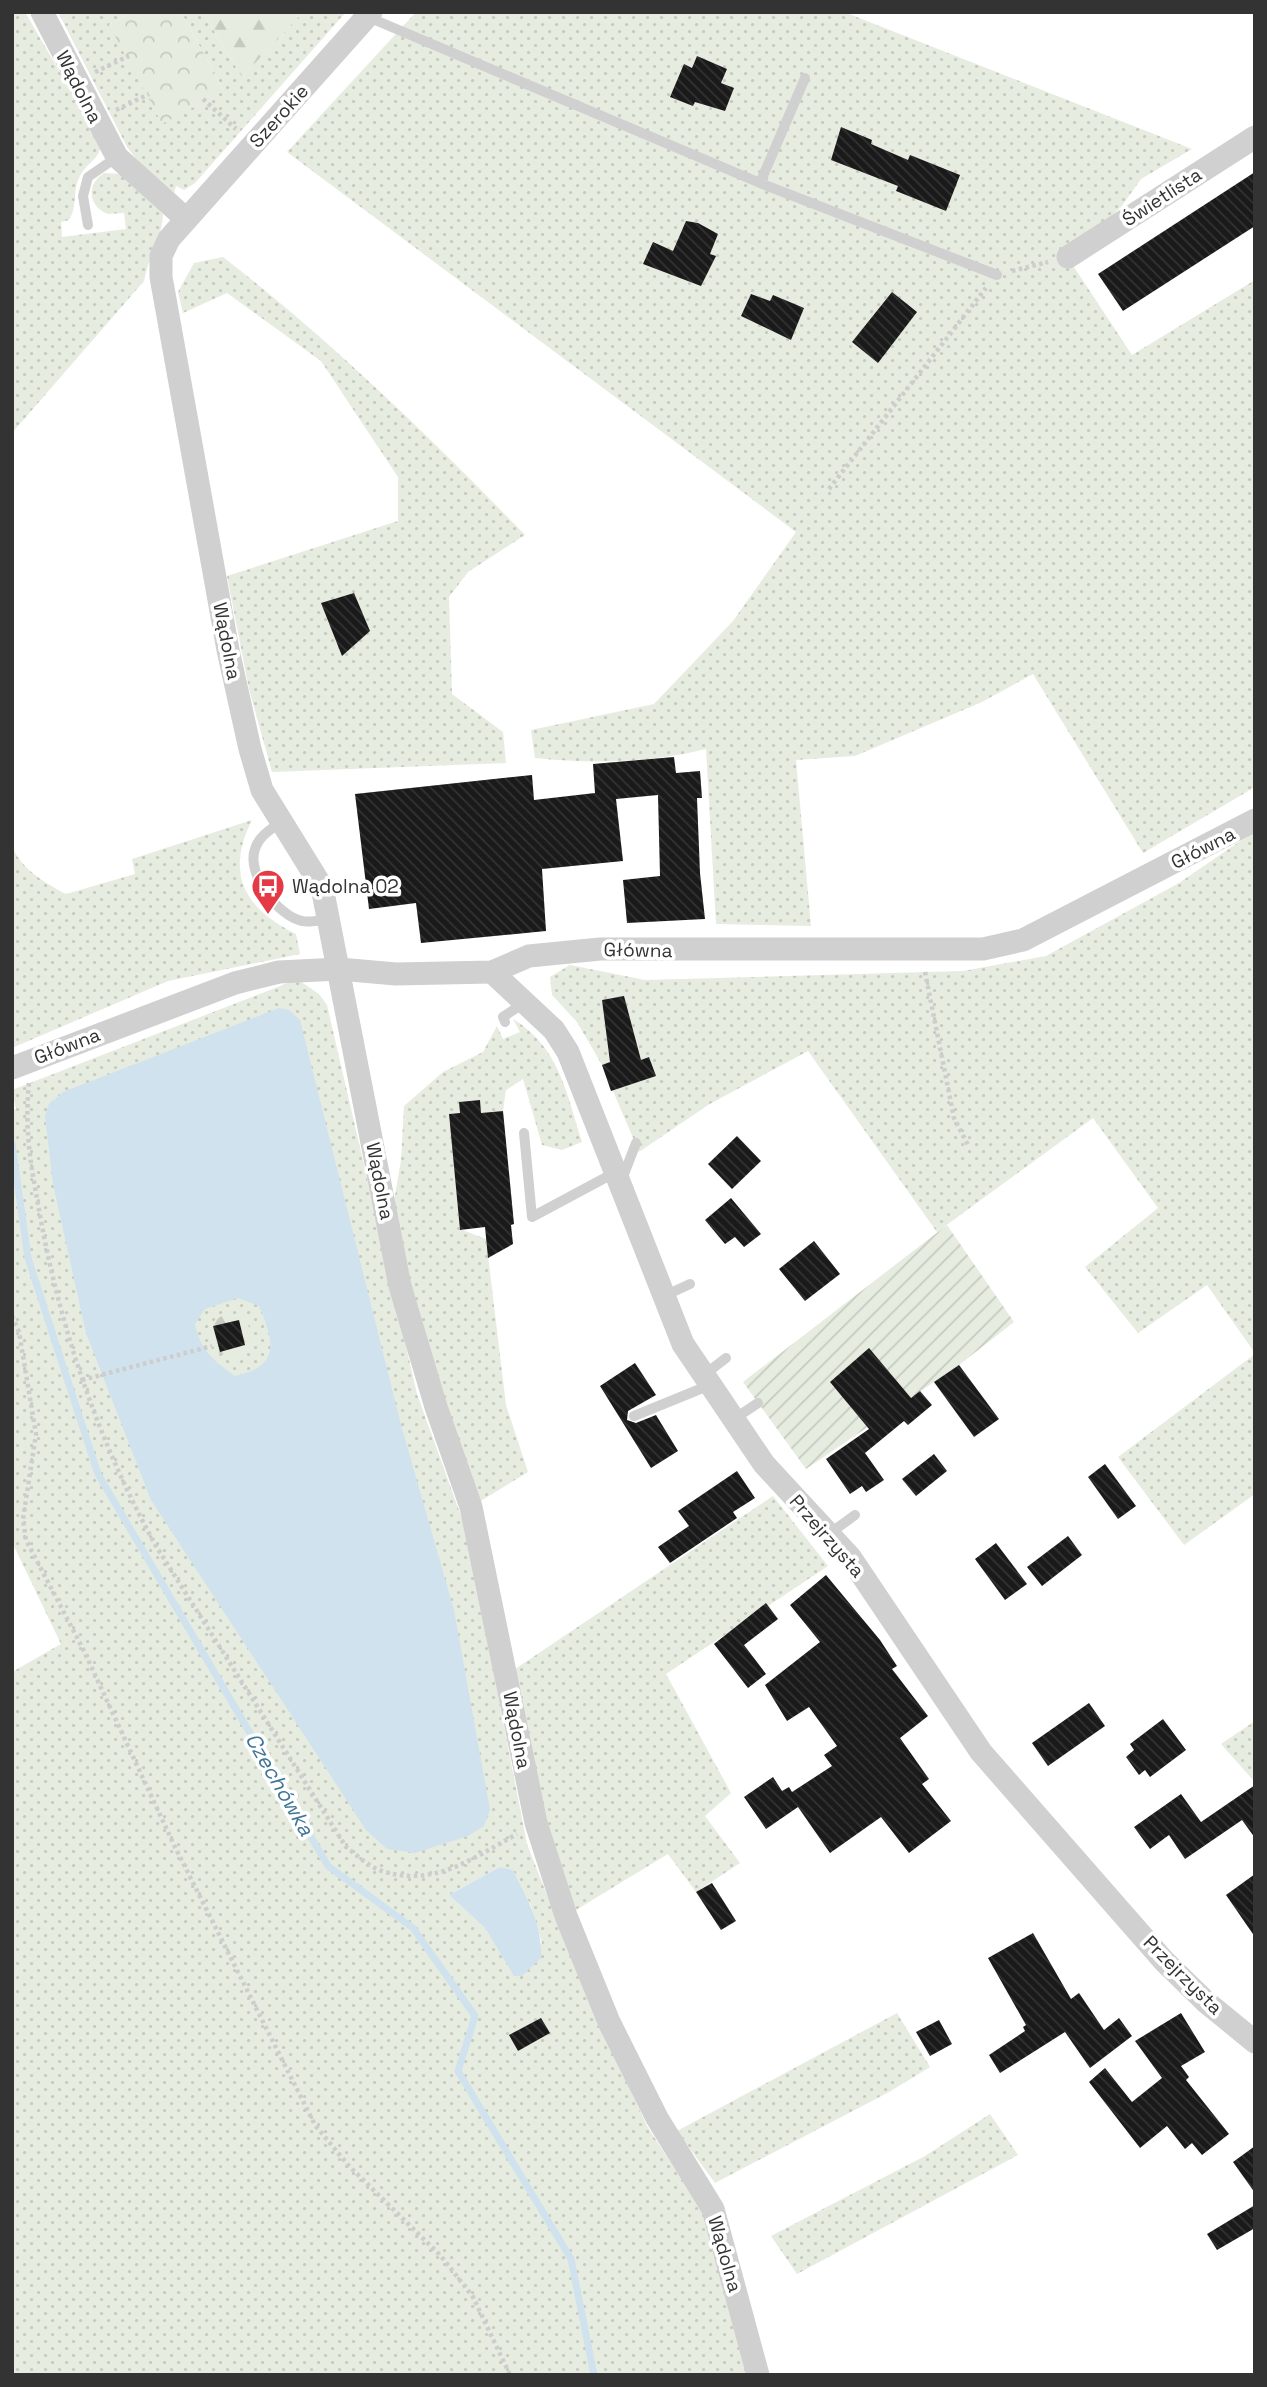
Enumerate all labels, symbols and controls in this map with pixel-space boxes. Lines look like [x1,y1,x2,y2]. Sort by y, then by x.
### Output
street label: Wądolna [50,46,108,128]
street label: Szerokie [244,79,314,153]
street label: Świetlista [1118,162,1207,232]
street label: Wądolna [207,600,247,682]
street label: Główna [1167,821,1239,875]
bus stop icon: Wądolna 02 [249,867,287,916]
place label: Wądolna 02 [292,874,399,899]
street label: Główna [603,937,673,963]
street label: Główna [30,1022,104,1070]
street label: Wądolna [360,1140,400,1222]
street label: Przejrzysta [784,1489,870,1583]
street label: Wądolna [497,1689,537,1771]
water label: Czechówka [240,1728,321,1841]
street label: Przejrzysta [1138,1930,1228,2020]
street label: Wądolna [702,2213,748,2295]

